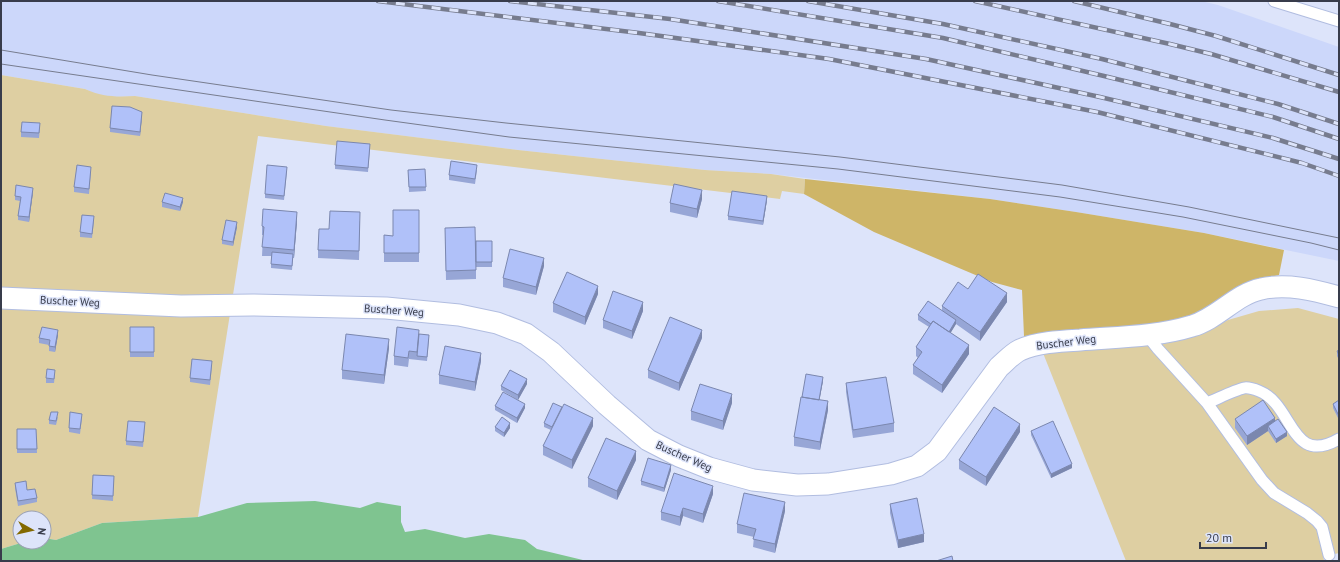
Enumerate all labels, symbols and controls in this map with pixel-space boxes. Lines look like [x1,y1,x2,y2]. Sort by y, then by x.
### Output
street label: Buscher Weg [40,292,100,310]
street label: Buscher Weg [364,301,425,319]
street label: Buscher Weg [1035,331,1097,353]
street label: Buscher Weg [654,437,714,475]
north arrow [12,510,52,550]
scale bar [1200,524,1266,550]
text: N [34,527,49,536]
text: 20 m [1206,530,1232,545]

